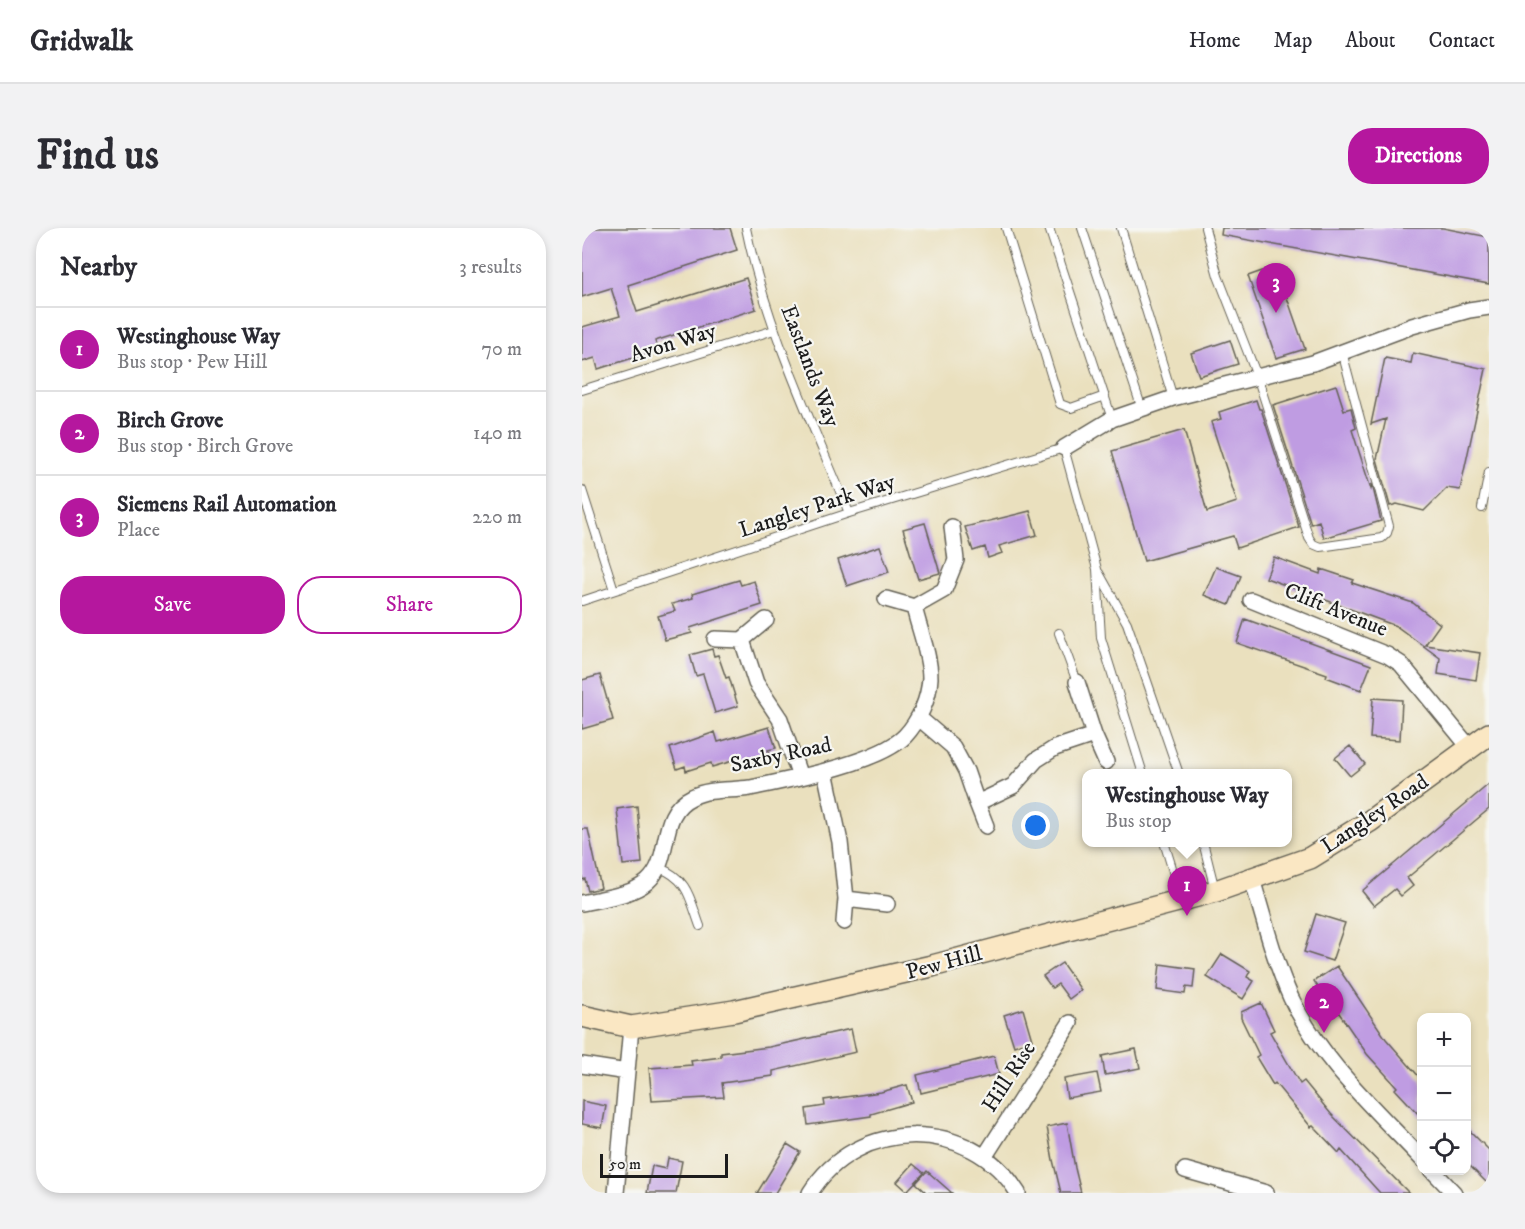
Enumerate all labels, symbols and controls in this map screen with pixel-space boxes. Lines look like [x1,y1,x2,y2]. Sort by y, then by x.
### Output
text: Gridwalk [30,24,133,59]
text: Home [1189,28,1241,54]
text: Map [1274,28,1312,54]
text: About [1345,28,1396,54]
text: Contact [1429,28,1495,54]
button: Directions [1348,128,1489,184]
text: Find us [36,130,159,182]
text: Nearby [60,251,137,284]
text: 3 results [459,255,522,280]
pin: 3 [1256,264,1296,313]
street label: Eastlands Way [774,301,846,431]
street label: Avon Way [627,317,720,369]
text: Westinghouse Way [117,323,280,350]
text: 1 [76,337,83,362]
text: 70 m [481,337,522,362]
text: Bus stop · Pew Hill [117,350,267,375]
text: Birch Grove [117,407,223,434]
text: 2 [75,421,84,446]
text: 140 m [473,421,522,446]
text: Bus stop · Birch Grove [117,434,293,459]
street label: Langley Park Way [736,468,899,544]
text: Siemens Rail Automation [117,491,337,518]
text: 3 [76,505,83,530]
text: 220 m [472,505,522,530]
text: Place [117,518,160,543]
button: Save [60,576,285,634]
button: Share [297,576,522,634]
street label: Clift Avenue [1280,577,1392,643]
street label: Saxby Road [728,731,834,779]
street label: Langley Road [1316,768,1434,860]
popup [1082,769,1292,847]
text: Westinghouse Way [1106,782,1268,809]
text: Bus stop [1106,809,1172,834]
your location [1021,811,1050,840]
pin: 1 [1168,866,1206,916]
street label: Pew Hill [903,940,985,986]
pin: 2 [1304,984,1344,1033]
map controls [1417,1013,1471,1175]
button: + [1417,1013,1471,1067]
street label: Hill Rise [976,1037,1042,1117]
button: − [1417,1067,1471,1121]
button: locate [1417,1121,1471,1175]
scale bar [600,1151,728,1178]
text: 50 m [609,1154,641,1174]

